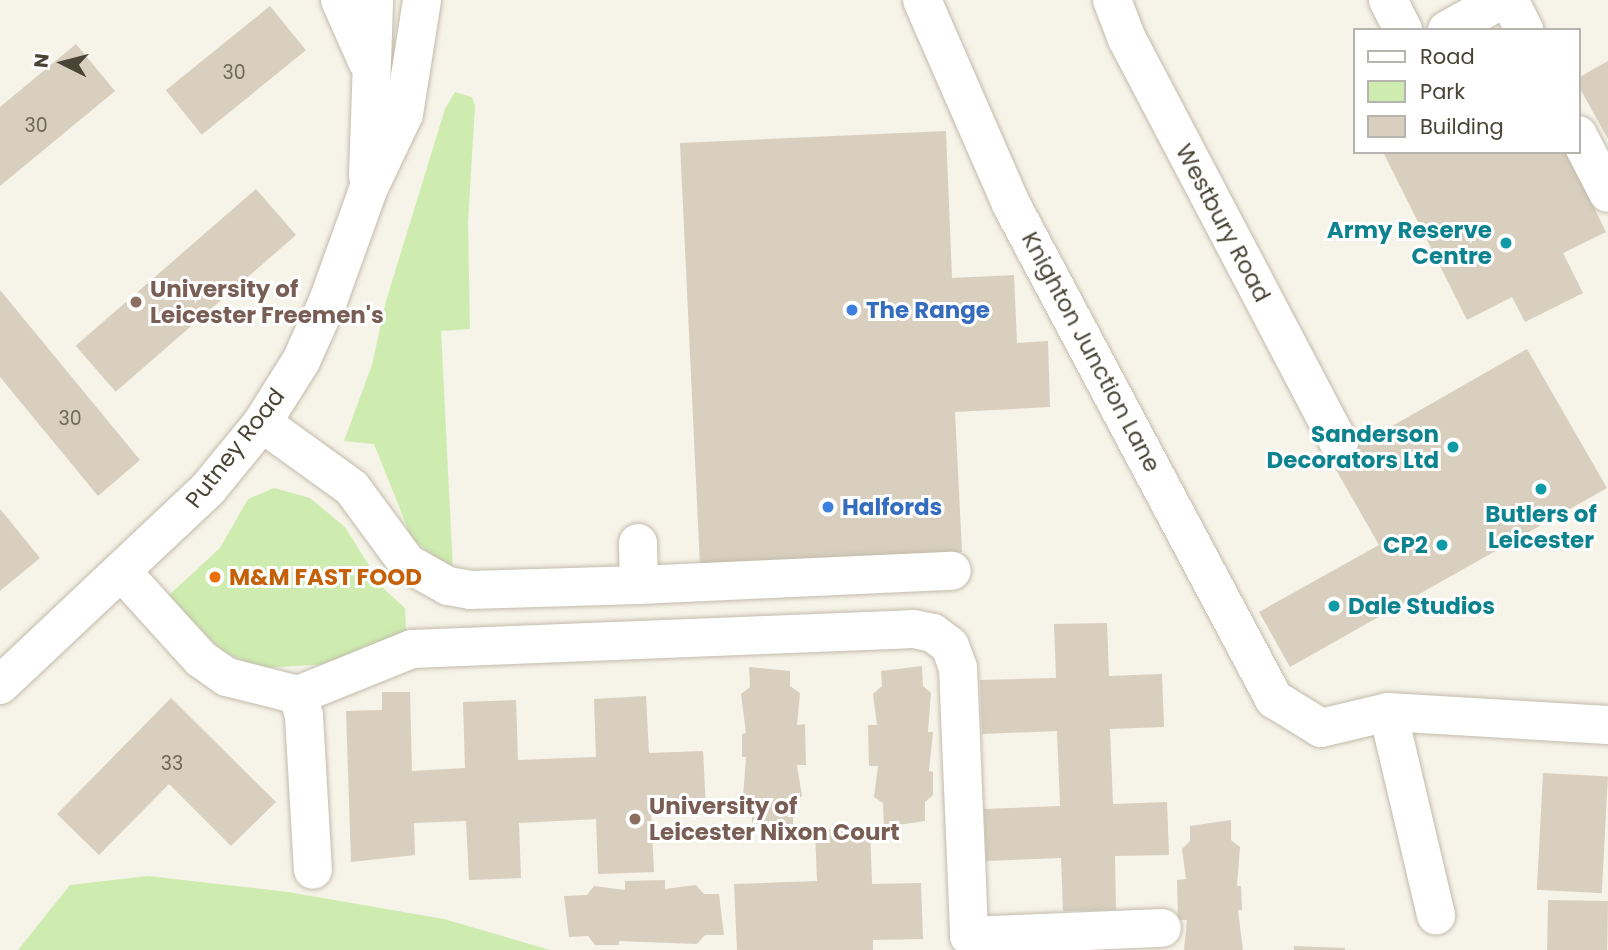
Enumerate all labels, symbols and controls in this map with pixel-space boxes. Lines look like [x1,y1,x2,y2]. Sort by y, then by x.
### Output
north arrow [28,28,98,98]
legend [1352,28,1580,154]
text: Road [1420,42,1475,71]
text: N [27,52,56,69]
house number: 30 [222,62,246,84]
text: Park [1420,77,1465,106]
text: Building [1420,112,1504,141]
house number: 30 [24,115,48,137]
street label: Westbury Road [1170,139,1276,307]
place label: Army Reserve Centre [1327,216,1492,270]
street label: Knighton Junction Lane [1016,227,1166,477]
marker: Army Reserve Centre [1498,235,1514,251]
place label: University of Leicester Freemen's [150,275,384,329]
marker: University of Leicester Freemen's [128,294,144,310]
place label: The Range [866,296,990,324]
marker: The Range [844,302,860,318]
street label: Putney Road [180,383,290,513]
house number: 30 [58,408,82,430]
place label: Sanderson Decorators Ltd [1267,420,1439,474]
marker: Sanderson Decorators Ltd [1445,439,1461,455]
marker: Butlers of Leicester [1533,481,1549,497]
place label: Halfords [842,493,942,521]
marker: Halfords [820,499,836,515]
place label: Butlers of Leicester [1485,500,1597,554]
place label: CP2 [1383,531,1428,559]
marker: CP2 [1434,537,1450,553]
place label: M&M FAST FOOD [229,563,422,591]
marker: M&M FAST FOOD [207,569,223,585]
place label: Dale Studios [1348,592,1495,620]
marker: Dale Studios [1326,598,1342,614]
house number: 33 [161,753,183,775]
place label: University of Leicester Nixon Court [649,792,900,846]
marker: University of Leicester Nixon Court [627,811,643,827]

